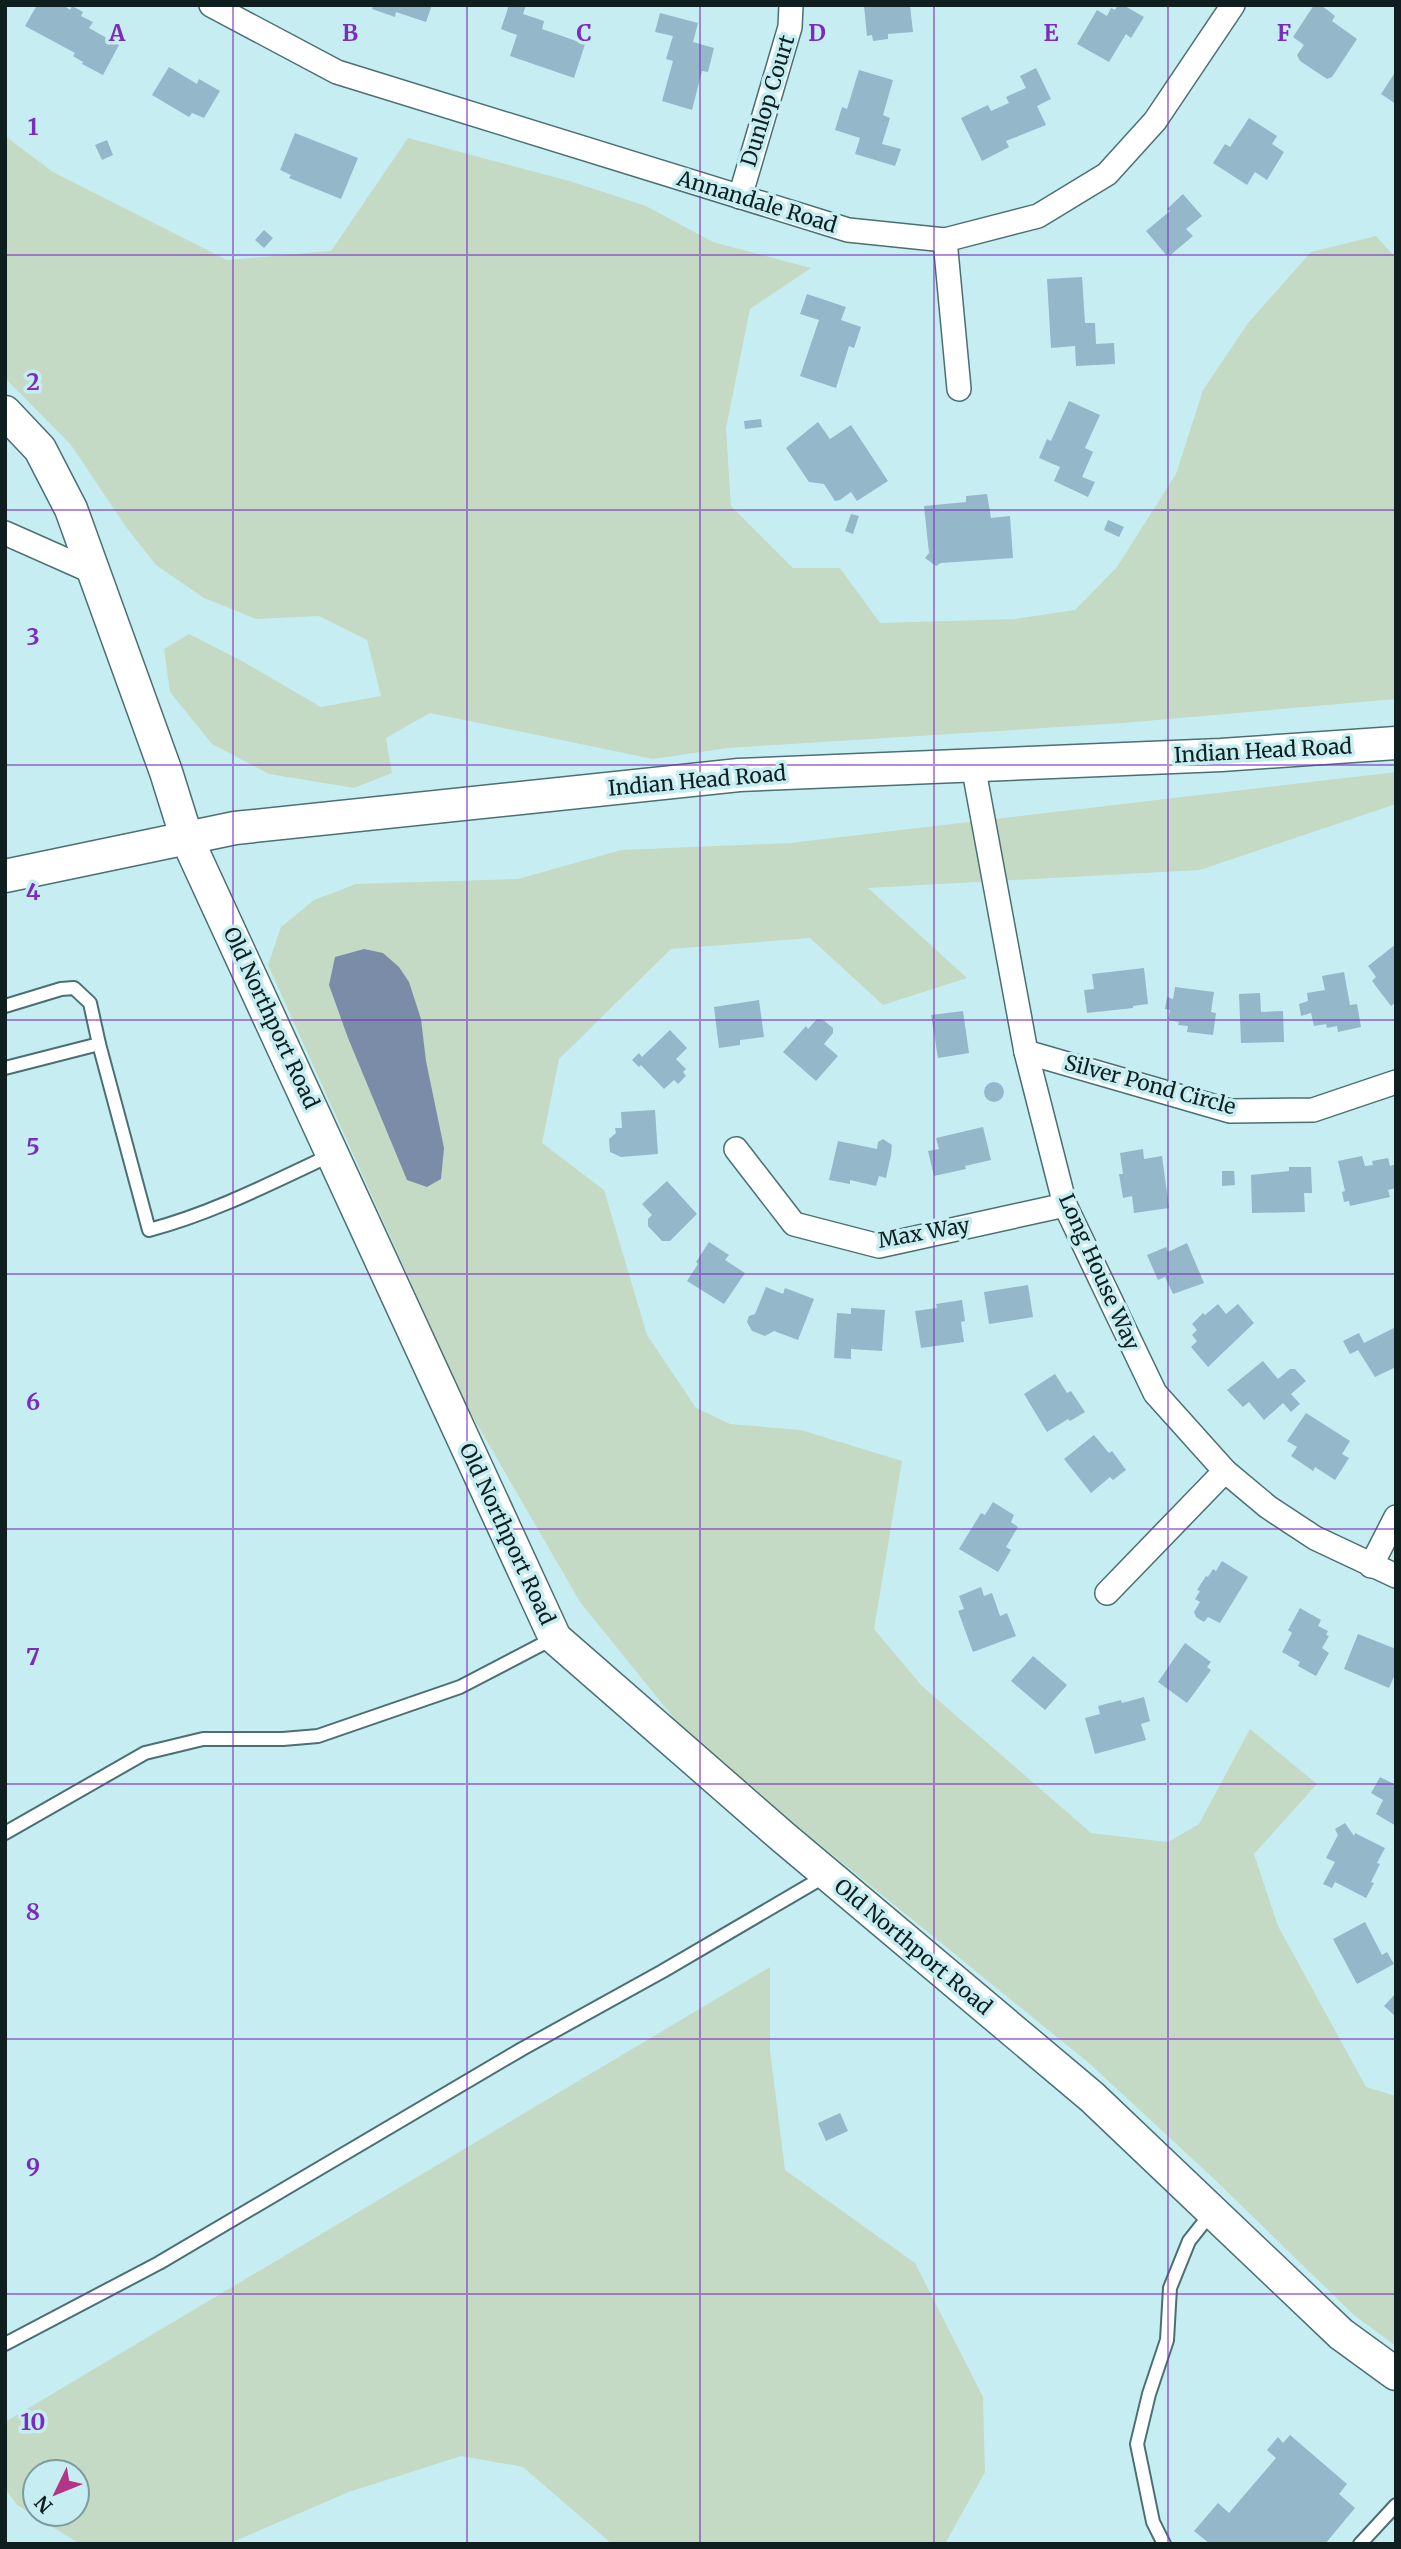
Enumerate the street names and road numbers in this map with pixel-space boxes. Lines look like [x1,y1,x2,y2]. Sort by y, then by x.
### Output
street label: Dunlop Court [735,32,800,170]
street label: Annandale Road [673,164,841,239]
street label: Indian Head Road [1173,732,1353,769]
street label: Indian Head Road [607,759,787,802]
street label: Old Northport Road [217,923,326,1113]
street label: Silver Pond Circle [1061,1049,1239,1120]
street label: Long House Way [1053,1189,1146,1355]
street label: Max Way [876,1211,973,1254]
street label: Old Northport Road [453,1439,562,1629]
street label: Old Northport Road [829,1873,998,2021]

